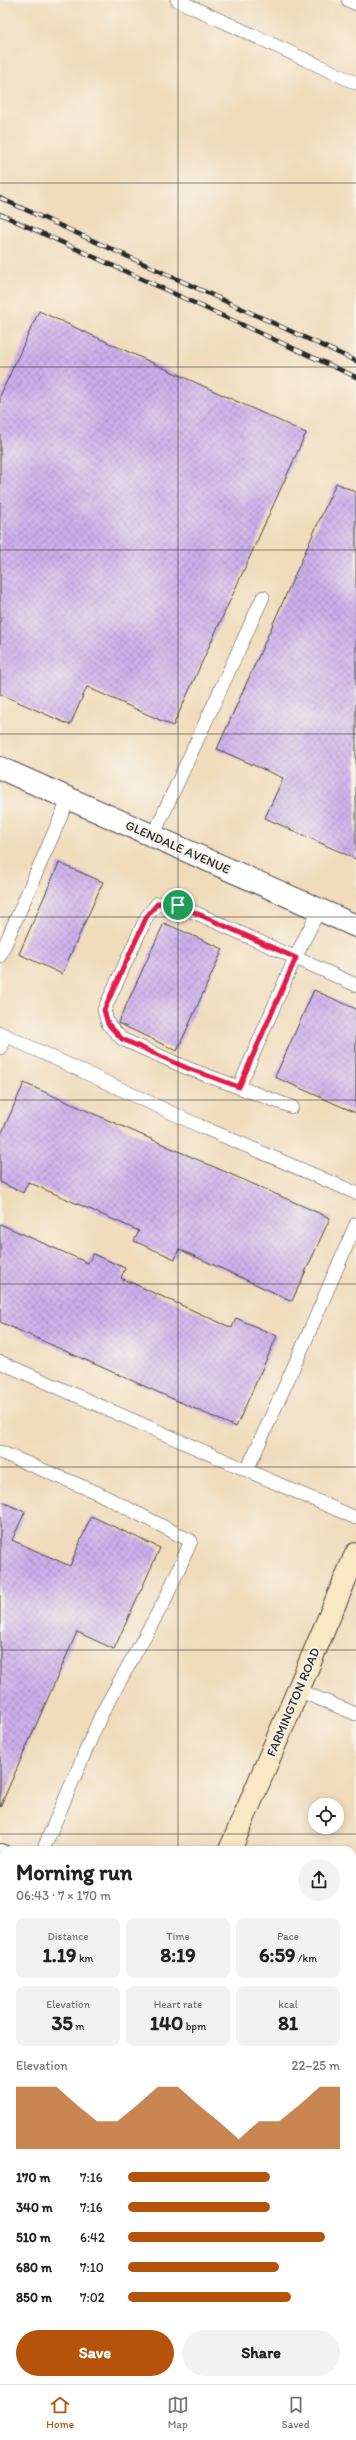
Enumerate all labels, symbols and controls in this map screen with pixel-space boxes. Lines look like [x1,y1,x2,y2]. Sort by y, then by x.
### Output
street label: GLENDALE AVENUE [123,817,233,877]
pin [161,888,195,922]
icon: arrive [167,894,189,916]
street label: FARMINGTON ROAD [263,1645,323,1759]
map controls [308,1798,344,1834]
button: locate [308,1798,344,1834]
text: Morning run [16,1859,132,1886]
button: share [298,1859,340,1901]
text: 06:43 · 7 × 170 m [16,1888,111,1903]
text: Distance [47,1930,89,1943]
text: Time [166,1930,190,1943]
text: Pace [277,1930,299,1943]
text: 1.19 [43,1943,76,1967]
text: 8:19 [160,1943,196,1967]
text: 6:59 [259,1943,295,1967]
text: km [76,1952,93,1965]
text: /km [295,1952,317,1965]
text: Elevation [46,1998,90,2011]
text: Heart rate [154,1998,202,2011]
text: kcal [278,1998,298,2011]
text: 35 [51,2011,73,2035]
text: 140 [150,2011,183,2035]
text: 81 [278,2011,298,2035]
text: m [73,2020,85,2033]
text: bpm [183,2020,206,2033]
text: Elevation [16,2058,68,2073]
text: 22–25 m [292,2058,340,2073]
text: 170 m [16,2170,50,2185]
text: 7:16 [80,2170,103,2185]
text: 340 m [16,2200,53,2215]
text: 7:16 [80,2200,103,2215]
text: 510 m [16,2230,51,2245]
text: 6:42 [80,2230,105,2245]
text: 680 m [16,2260,52,2275]
text: 7:10 [80,2260,104,2275]
text: 850 m [16,2290,52,2305]
text: 7:02 [80,2290,104,2305]
button: Save [16,2330,174,2376]
button: Share [182,2330,340,2376]
tab: Home [46,2394,74,2431]
tab: Map [167,2394,189,2431]
tab: Saved [282,2394,310,2431]

